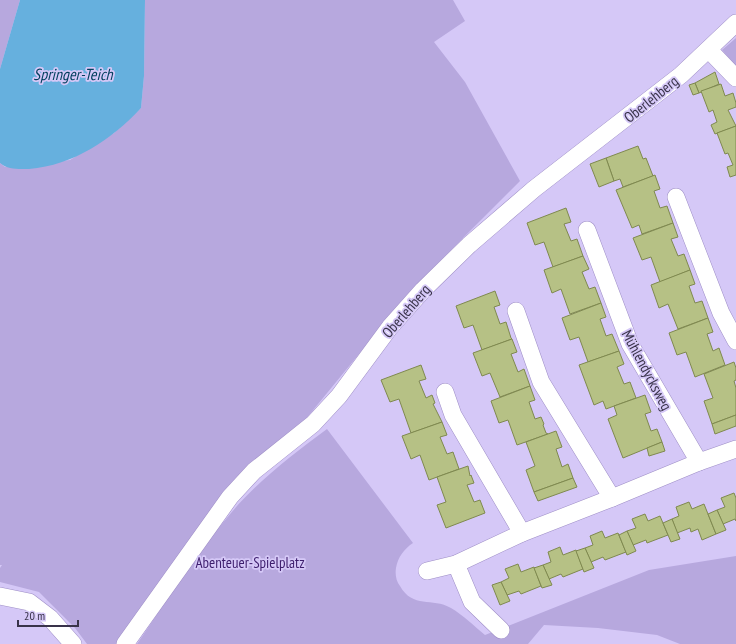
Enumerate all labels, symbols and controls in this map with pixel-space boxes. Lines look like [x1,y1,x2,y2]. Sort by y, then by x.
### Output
water label: Springer-Teich [33,64,114,84]
street label: Oberlehberg [620,71,682,127]
street label: Oberlehberg [378,280,434,342]
street label: Mühlendycksweg [618,326,676,414]
park label: Abenteuer-Spielplatz [195,553,305,572]
scale bar [18,602,78,628]
text: 20 m [24,608,45,623]

